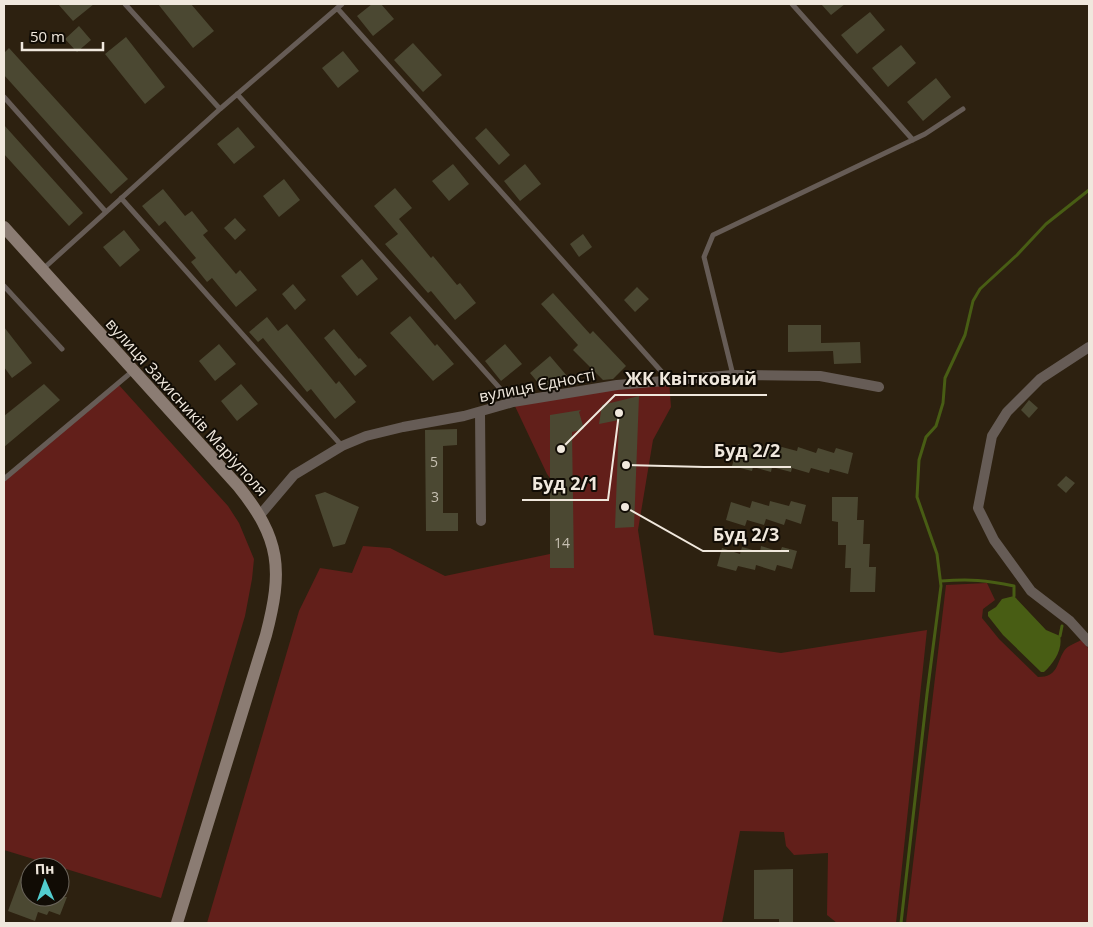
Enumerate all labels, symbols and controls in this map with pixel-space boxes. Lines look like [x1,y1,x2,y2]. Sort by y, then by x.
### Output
scale bar [22,20,104,52]
text: 50 m [30,26,65,46]
street label: вулиця Захисників Маріуполя [101,313,273,501]
callout: ЖК Квітковий [615,362,767,395]
street label: вулиця Єдності [477,363,597,407]
text: ЖК Квітковий [625,366,757,390]
callout: Буд 2/2 [704,434,791,467]
text: Буд 2/2 [714,438,780,462]
house number: 5 [430,452,438,471]
callout: Буд 2/1 [522,467,608,500]
text: Буд 2/1 [532,471,598,495]
house number: 3 [431,487,439,506]
callout: Буд 2/3 [703,518,789,551]
text: Буд 2/3 [713,522,779,546]
house number: 14 [554,533,570,552]
north arrow [20,857,70,907]
text: Пн [34,859,55,878]

